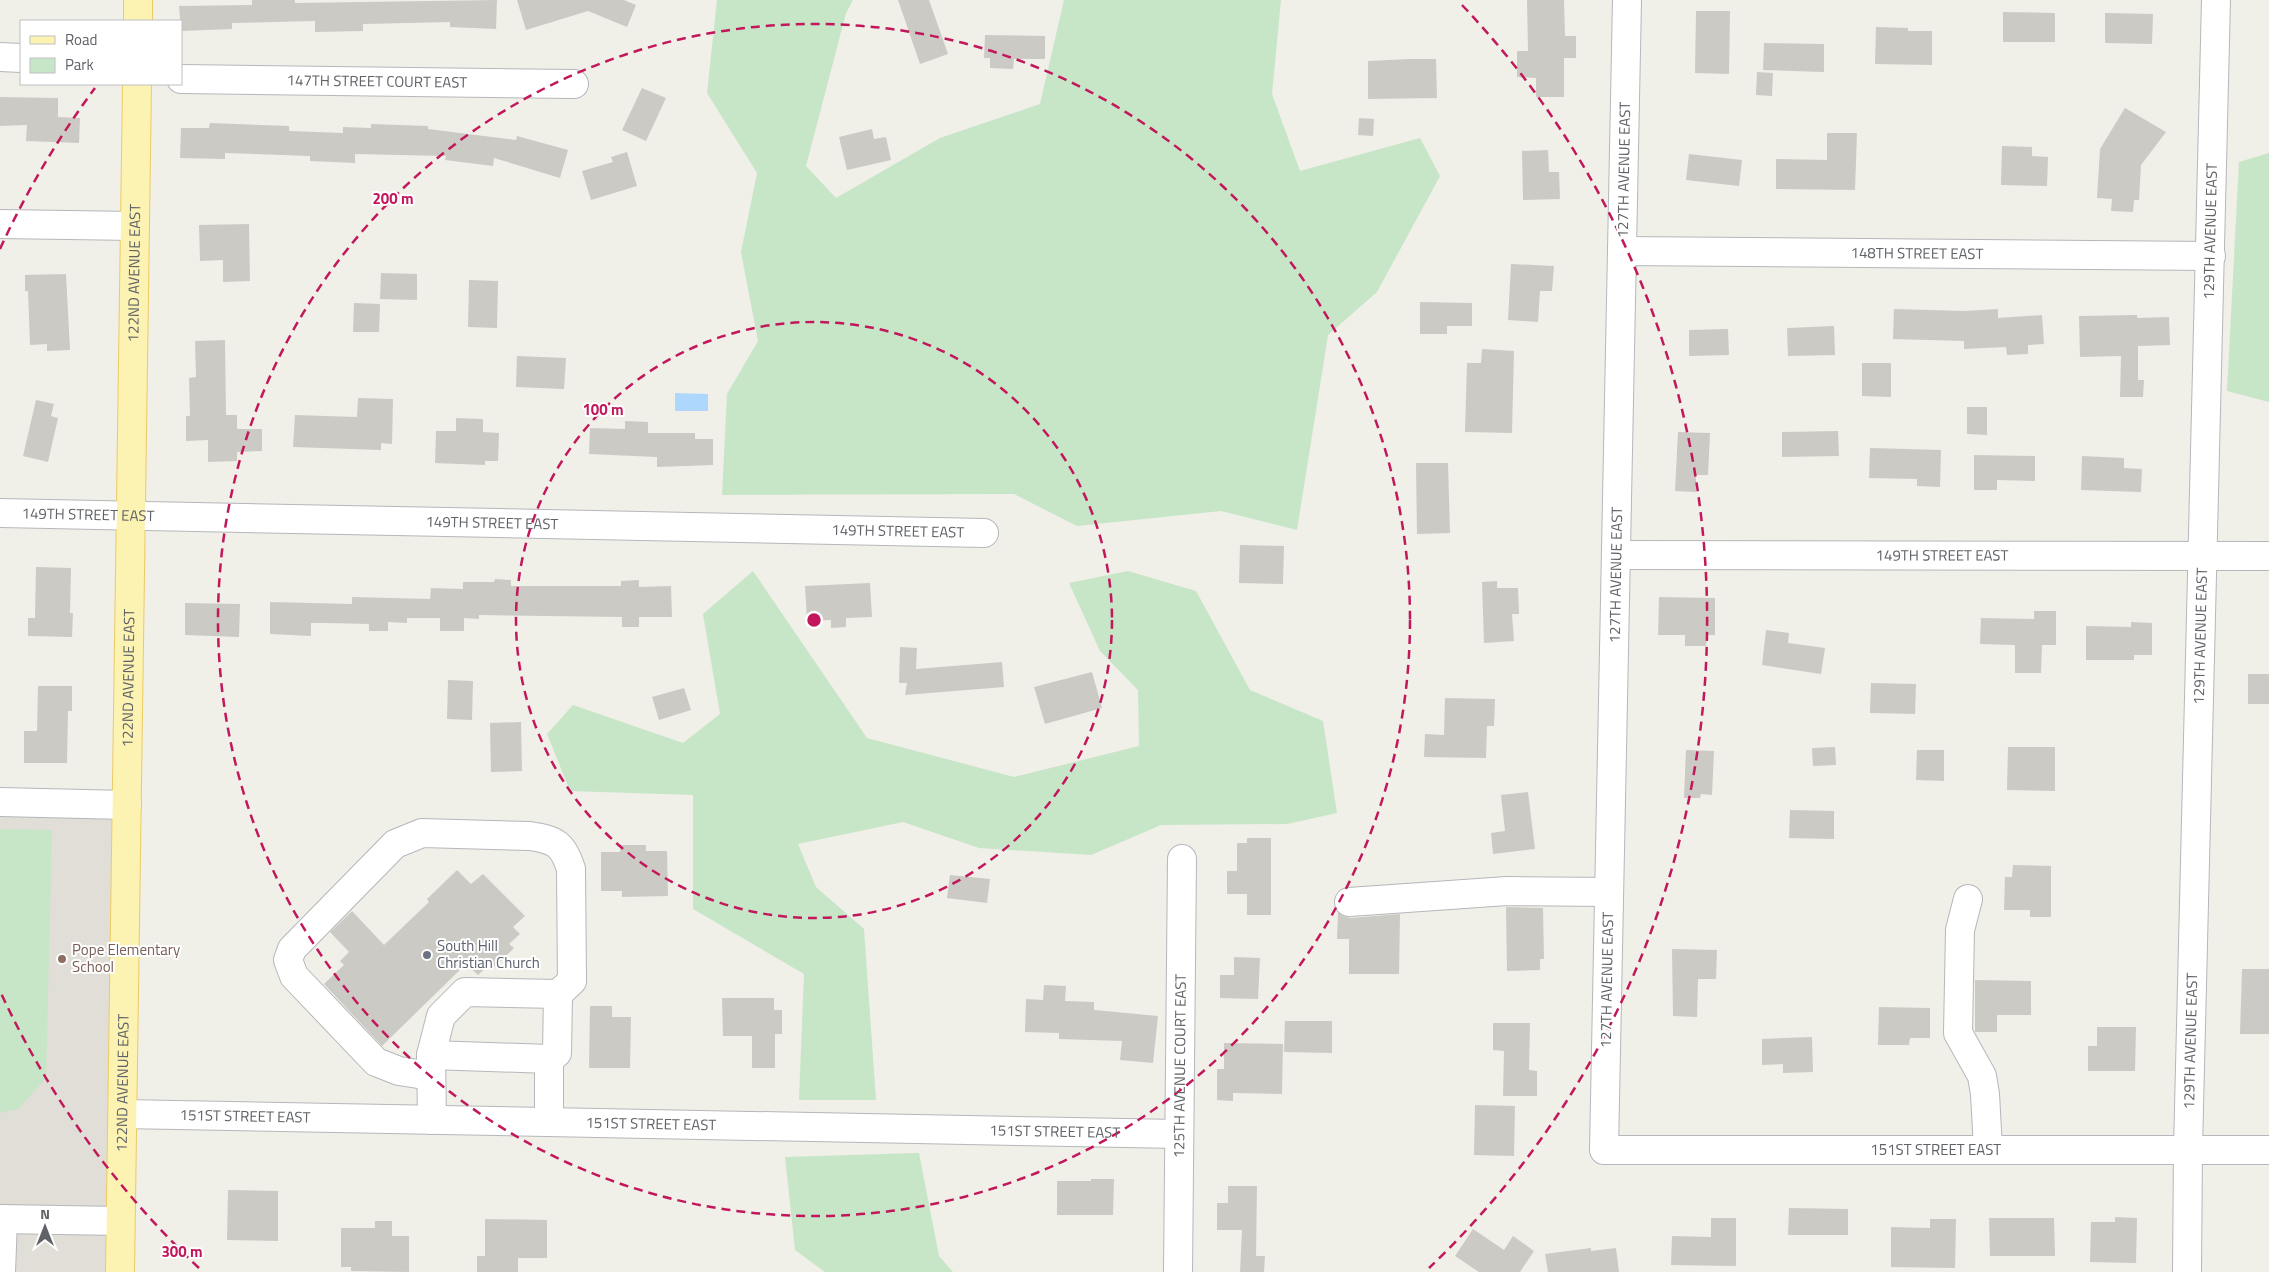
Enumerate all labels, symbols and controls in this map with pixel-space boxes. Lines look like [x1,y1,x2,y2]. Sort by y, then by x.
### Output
legend [20,20,182,85]
text: Road [65,28,97,51]
text: Park [65,53,94,76]
street label: 147TH STREET COURT EAST [287,68,468,94]
street label: 127TH AVENUE EAST [1611,101,1636,238]
street label: 129TH AVENUE EAST [2197,163,2223,300]
text: 200 m [372,187,414,210]
street label: 122ND AVENUE EAST [121,204,146,343]
street label: 148TH STREET EAST [1850,241,1984,265]
text: 100 m [582,398,624,421]
street label: 149TH STREET EAST [21,501,155,527]
street label: 127TH AVENUE EAST [1603,506,1628,643]
street label: 149TH STREET EAST [425,510,559,535]
street label: 149TH STREET EAST [831,518,965,544]
street label: 149TH STREET EAST [1876,543,2009,567]
street label: 129TH AVENUE EAST [2187,567,2213,705]
street label: 122ND AVENUE EAST [116,609,140,747]
centre of rings [805,611,823,629]
street label: 127TH AVENUE EAST [1594,911,1619,1048]
place label: South Hill Christian Church [437,934,540,974]
place label: Pope Elementary School [72,938,180,978]
marker: South Hill Christian Church [421,949,433,961]
marker: Pope Elementary School [56,953,68,965]
street label: 129TH AVENUE EAST [2177,972,2203,1110]
street label: 125TH AVENUE COURT EAST [1167,973,1192,1158]
street label: 122ND AVENUE EAST [110,1013,135,1152]
street label: 151ST STREET EAST [179,1103,311,1129]
street label: 151ST STREET EAST [585,1111,717,1136]
street label: 151ST STREET EAST [989,1118,1121,1144]
street label: 151ST STREET EAST [1870,1138,2001,1161]
north arrow [20,1202,70,1252]
text: N [40,1203,50,1224]
text: 300 m [161,1240,203,1263]

